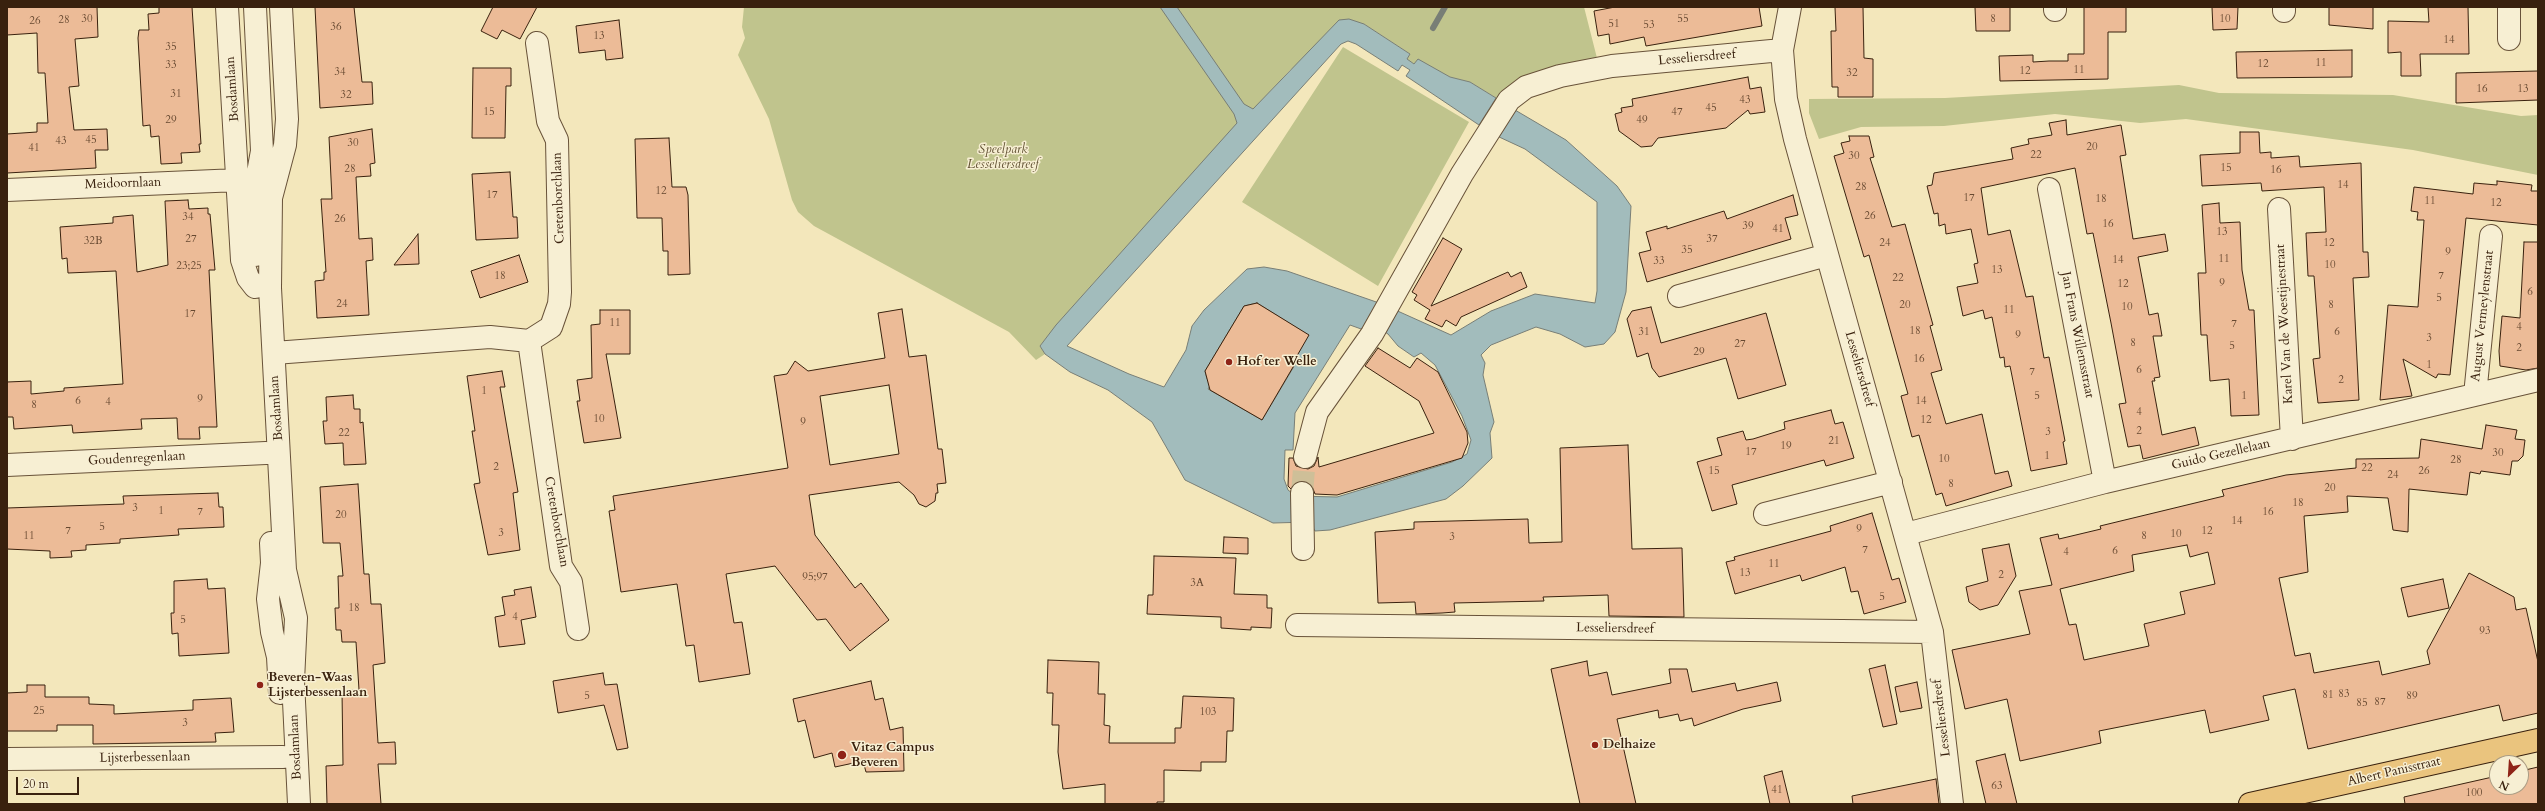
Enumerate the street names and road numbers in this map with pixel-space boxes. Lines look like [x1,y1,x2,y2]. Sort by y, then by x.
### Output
street label: Lesseliersdreef [1658,47,1736,69]
street label: Bosdamlaan [223,56,243,122]
street label: Cretenborchlaan [550,152,568,244]
street label: Meidoornlaan [84,175,162,193]
street label: Karel Van de Woestijnestraat [2273,244,2297,404]
street label: August Vermeylenstraat [2468,250,2498,382]
street label: Jan Frans Willemsstraat [2057,271,2097,399]
street label: Lesseliersdreef [1841,329,1877,409]
street label: Bosdamlaan [267,375,287,441]
street label: Guido Gezellelaan [2170,436,2272,474]
street label: Goudenregenlaan [88,449,186,469]
street label: Cretenborchlaan [540,475,572,569]
street label: Lesseliersdreef [1576,621,1654,637]
street label: Lesseliersdreef [1930,678,1954,758]
street label: Bosdamlaan [286,714,306,780]
street label: Lijsterbessenlaan [99,749,191,767]
street label: Albert Panisstraat [2346,754,2442,790]

